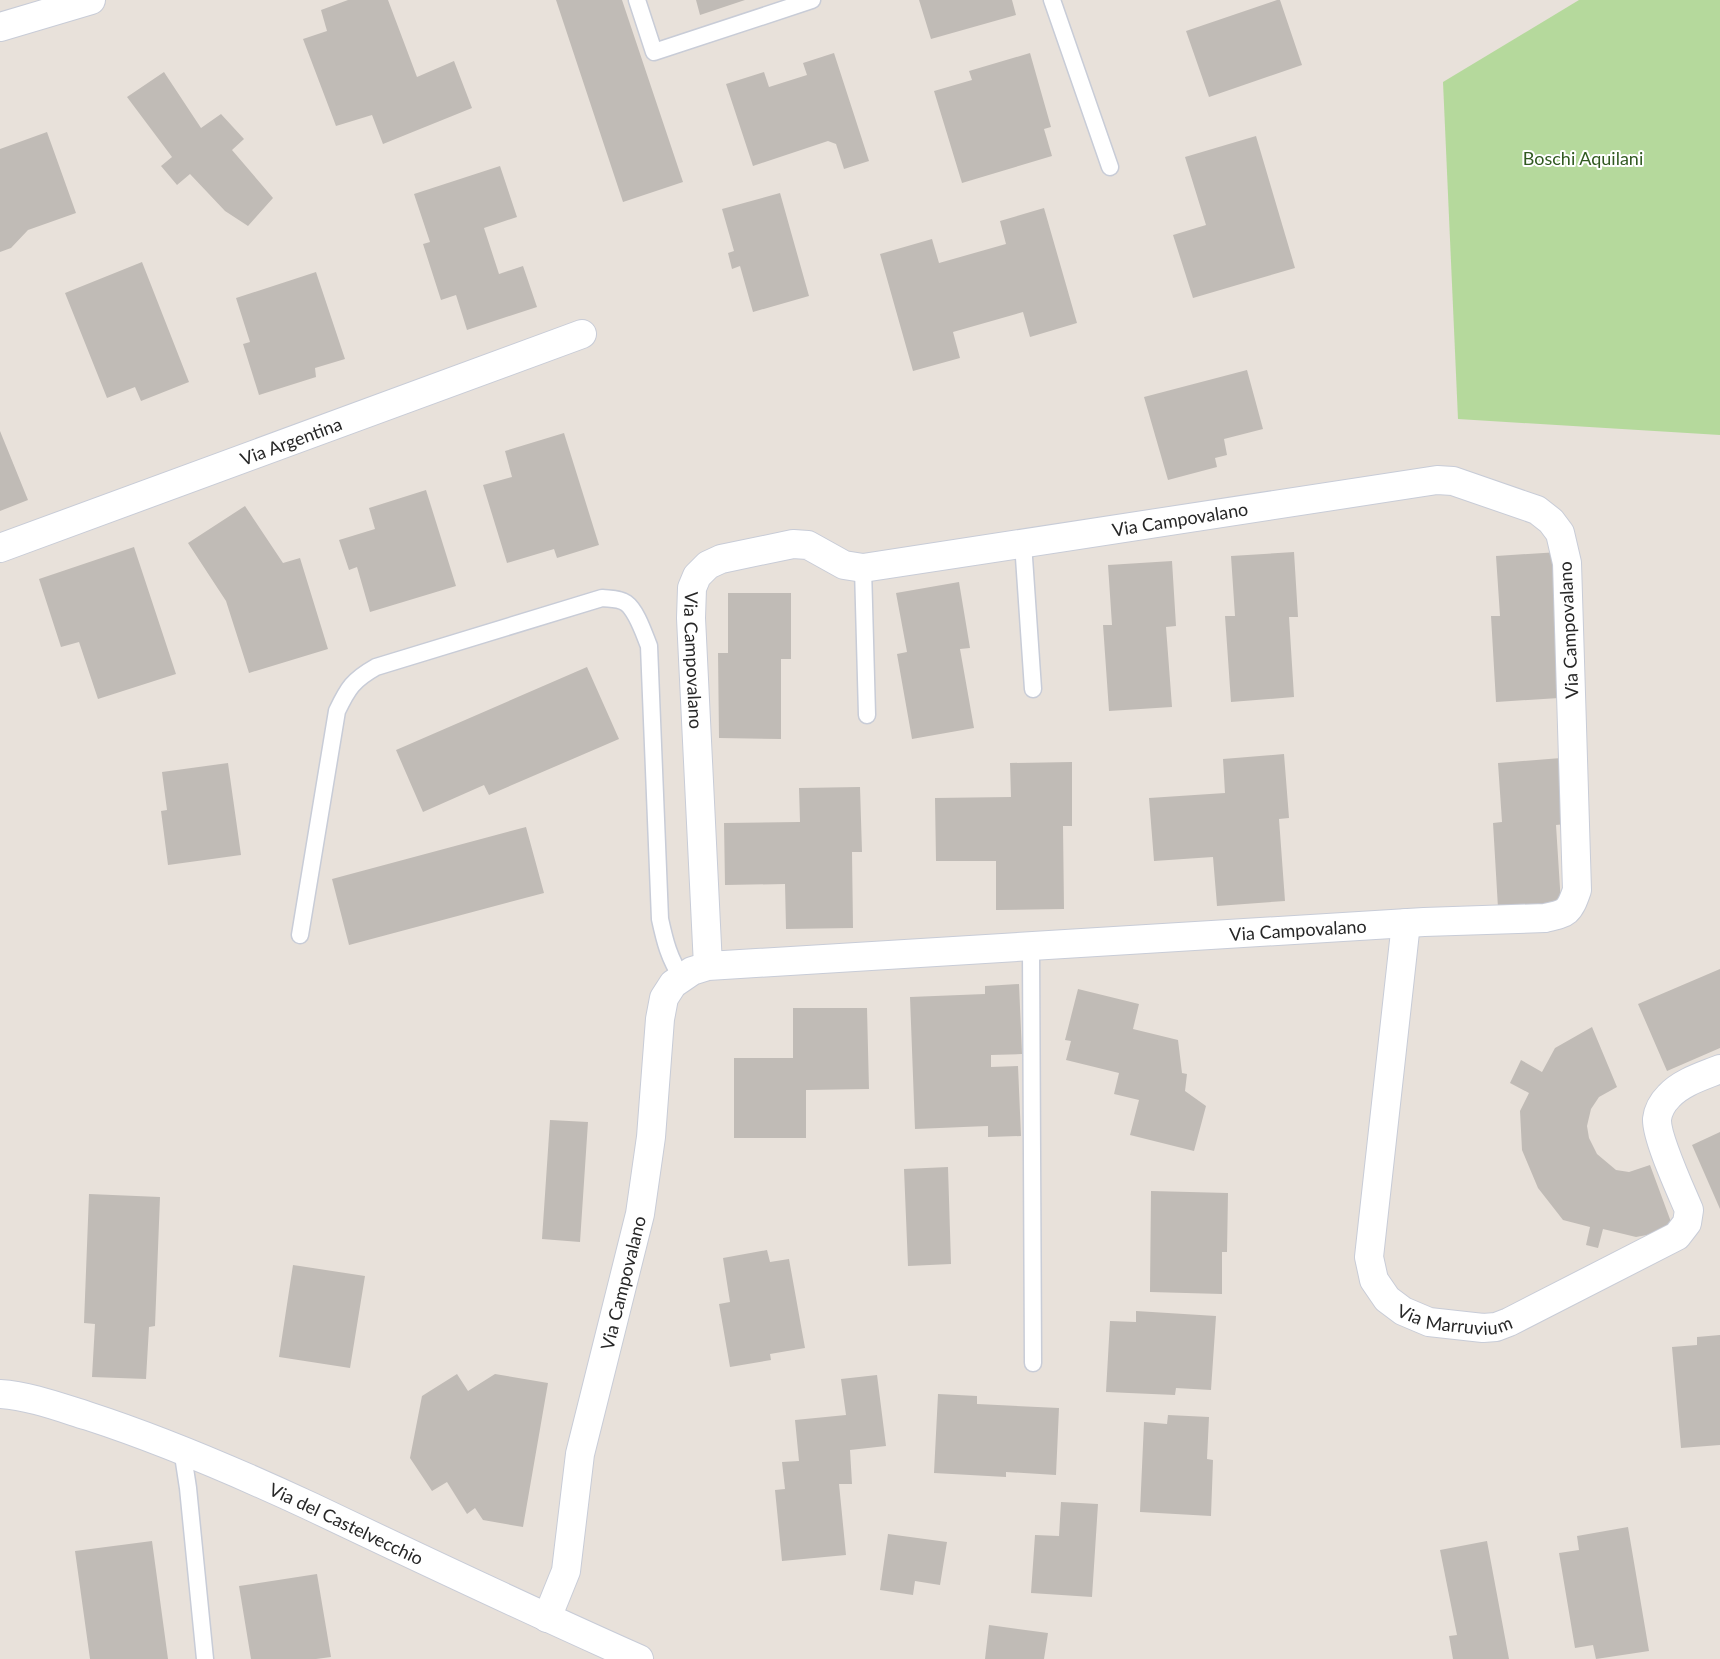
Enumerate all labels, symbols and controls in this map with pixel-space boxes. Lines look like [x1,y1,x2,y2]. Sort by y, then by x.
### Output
park label: Boschi Aquilani [1523,147,1643,169]
street label: Via Argentina [237,412,345,470]
street label: Via Campovalano [1110,497,1250,541]
street label: Via Campovalano [1553,561,1583,699]
street label: Via Campovalano [680,591,707,729]
street label: Via Campovalano [1229,915,1367,945]
street label: Via Campovalano [595,1213,650,1352]
street label: Via Marruvium [1394,1299,1515,1339]
street label: Via del Castelvecchio [266,1478,427,1569]

